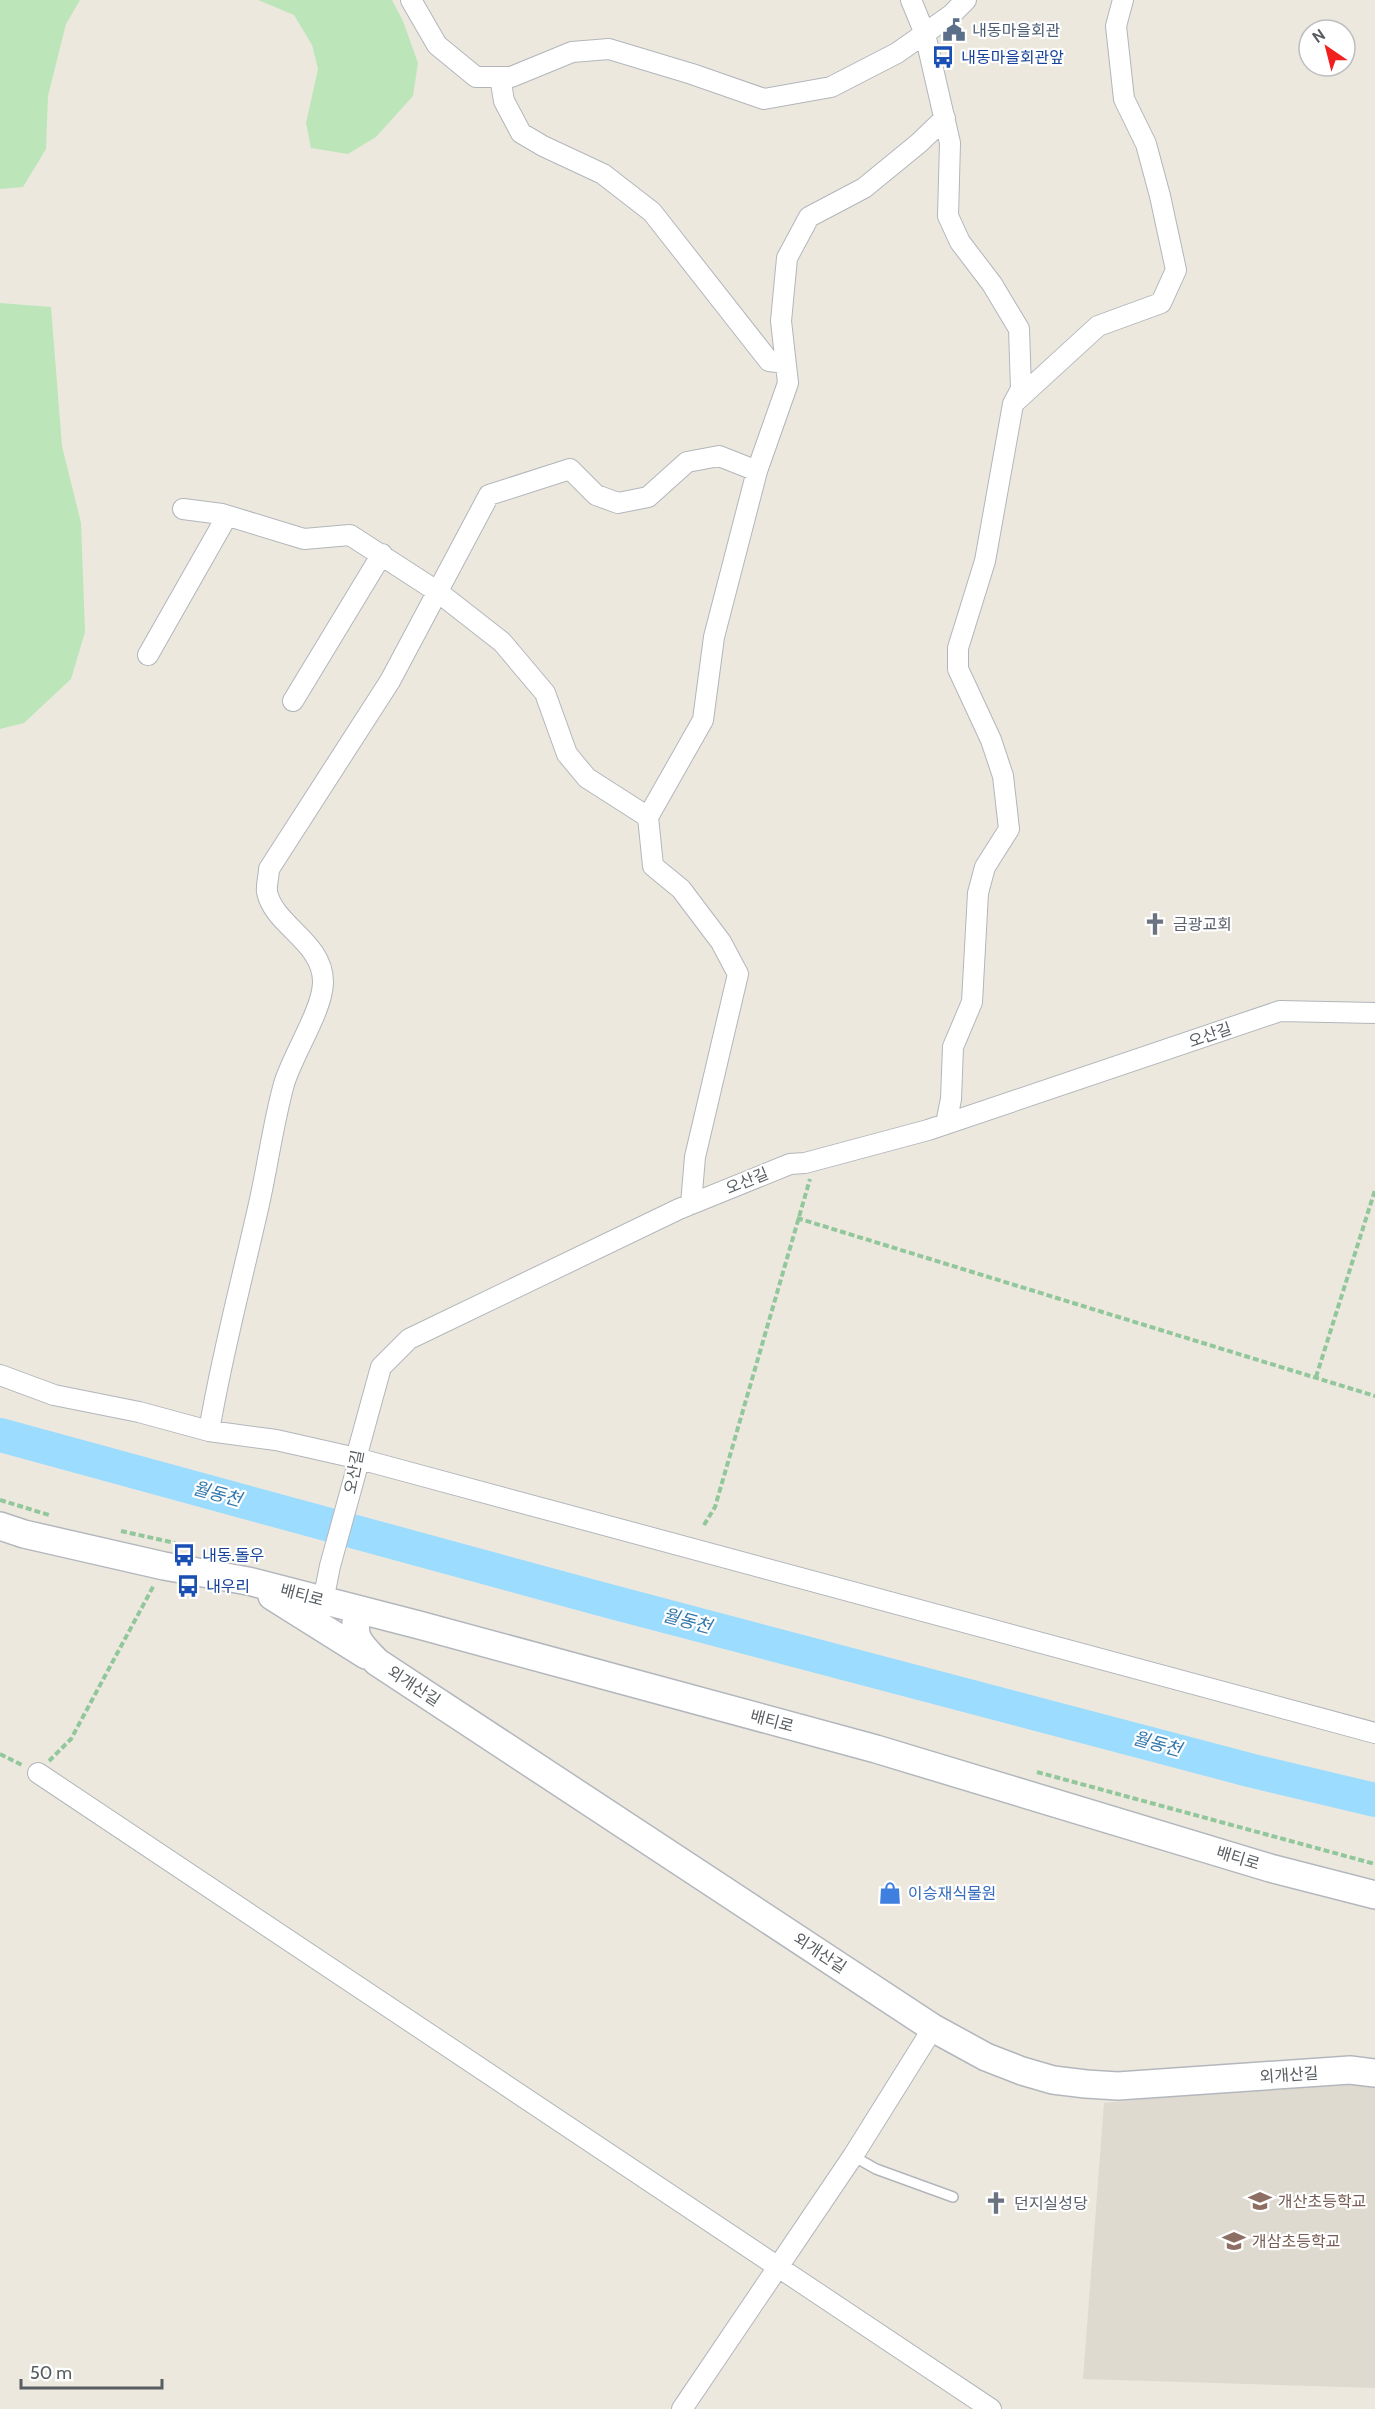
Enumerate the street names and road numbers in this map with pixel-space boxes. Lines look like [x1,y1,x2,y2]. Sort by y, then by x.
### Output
street label: 오산길 [1186,1019,1234,1051]
street label: 오산길 [723,1164,771,1198]
street label: 오산길 [340,1449,368,1495]
street label: 배티로 [278,1580,326,1610]
street label: 외개산길 [384,1662,444,1710]
street label: 배티로 [748,1706,796,1736]
street label: 배티로 [1214,1842,1262,1874]
street label: 외개산길 [790,1929,850,1977]
street label: 외개산길 [1259,2063,1319,2087]

